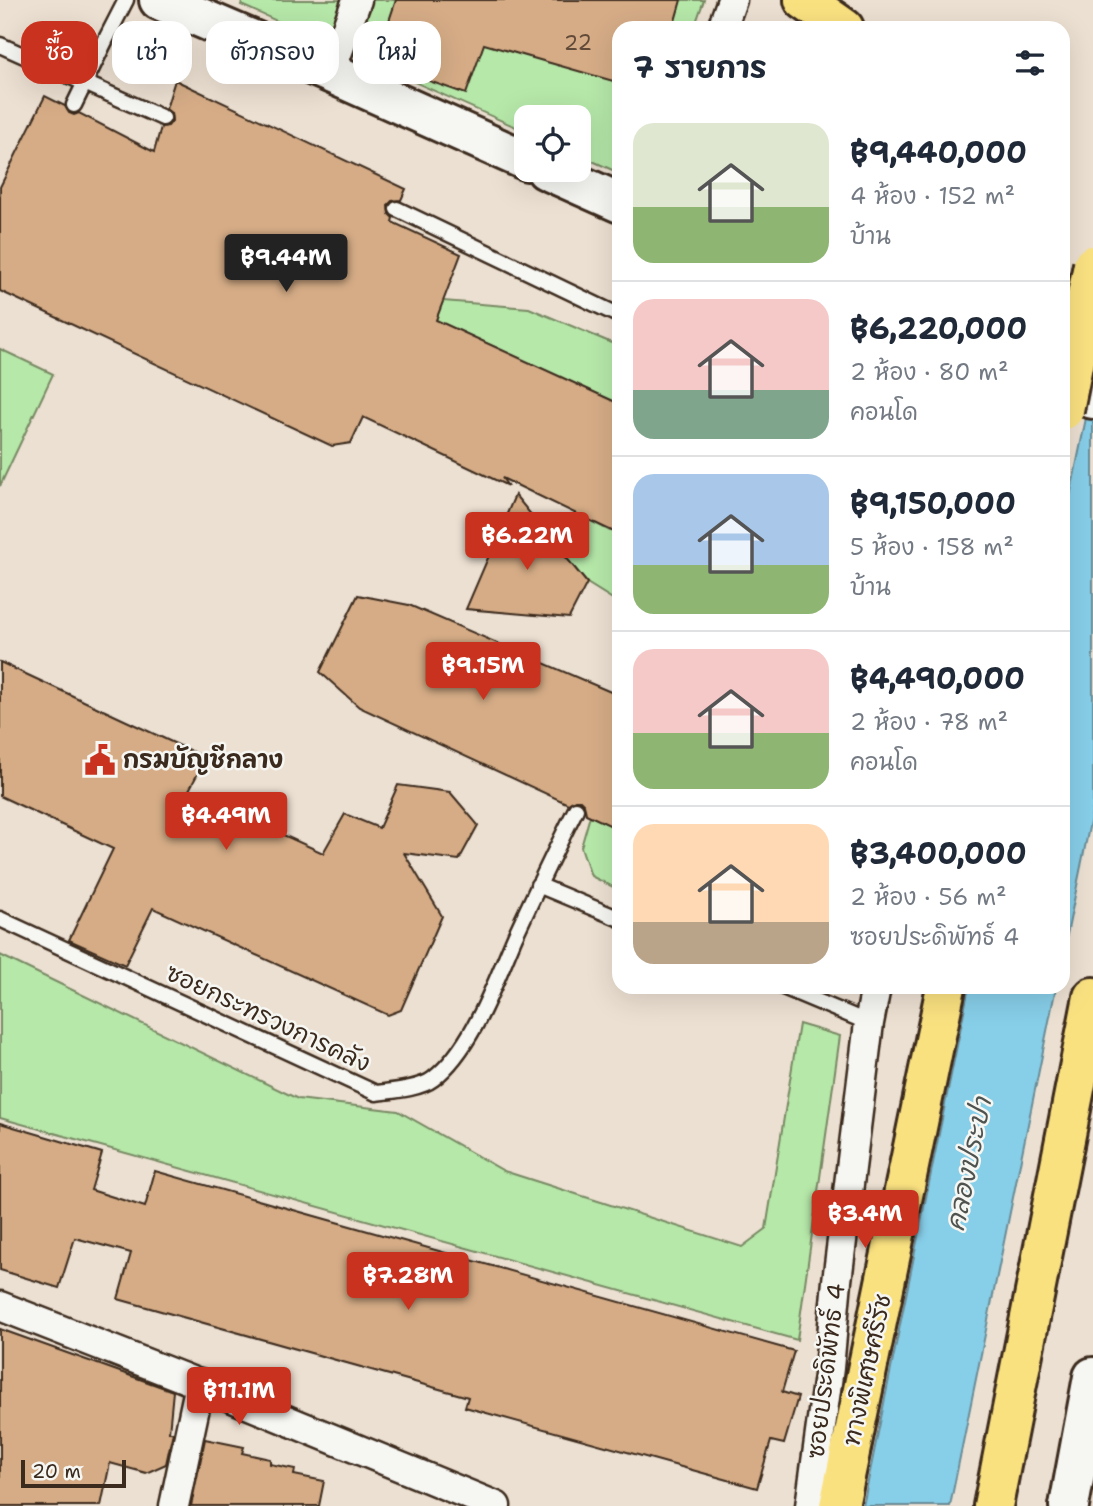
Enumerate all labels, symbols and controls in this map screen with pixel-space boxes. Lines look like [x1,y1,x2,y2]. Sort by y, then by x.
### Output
chip: ซื้อ [21,21,98,84]
chip: เช่า [112,21,192,84]
chip: ตัวกรอง [206,21,339,84]
chip: ใหม่ [353,21,441,84]
house number: 22 [564,29,592,57]
icon: filters [1011,44,1049,82]
text: 7 รายการ [633,47,767,88]
map controls [514,105,591,182]
button: locate [514,105,591,182]
text: ฿9,440,000 [850,132,1027,173]
icon: home [689,151,773,235]
text: 4 ห้อง · 152 m² [850,181,1015,211]
text: บ้าน [850,221,891,251]
pin: ฿9.44M [229,234,343,294]
text: ฿9.44M [240,242,332,272]
text: ฿6,220,000 [850,308,1027,349]
icon: home [689,327,773,411]
text: 2 ห้อง · 80 m² [850,357,1009,387]
text: คอนโด [850,397,918,427]
text: ฿9,150,000 [850,483,1016,524]
icon: home [689,502,773,586]
pin: ฿6.22M [470,512,584,572]
text: ฿6.22M [481,520,573,550]
text: 5 ห้อง · 158 m² [850,532,1014,562]
text: บ้าน [850,572,891,602]
pin: ฿9.15M [426,642,540,702]
text: ฿9.15M [442,650,524,680]
text: ฿4,490,000 [850,658,1025,699]
icon: home [689,677,773,761]
text: 2 ห้อง · 78 m² [850,707,1008,737]
public building icon: กรมบัญชีกลาง [83,743,117,777]
place label: กรมบัญชีกลาง [123,744,283,776]
text: คอนโด [850,747,918,777]
pin: ฿4.49M [169,792,283,852]
text: ฿4.49M [181,800,271,830]
text: ฿3,400,000 [850,833,1027,874]
icon: home [689,852,773,936]
text: 2 ห้อง · 56 m² [850,882,1007,912]
text: ซอยประดิพัทธ์ 4 [850,922,1019,952]
street label: ซอยกระทรวงการคลัง [161,957,375,1079]
water label: คลองประปา [937,1092,1000,1234]
pin: ฿3.4M [816,1190,914,1250]
text: ฿3.4M [828,1198,902,1228]
pin: ฿7.28M [351,1252,465,1312]
text: ฿7.28M [363,1260,453,1290]
street label: ซอยประดิพัทธ์ 4 [799,1281,853,1461]
street label: ทางพิเศษศรีรัช [835,1291,899,1449]
pin: ฿11.1M [182,1368,296,1427]
text: ฿11.1M [203,1375,275,1405]
scale bar [21,1457,126,1489]
text: 20 m [32,1459,81,1484]

